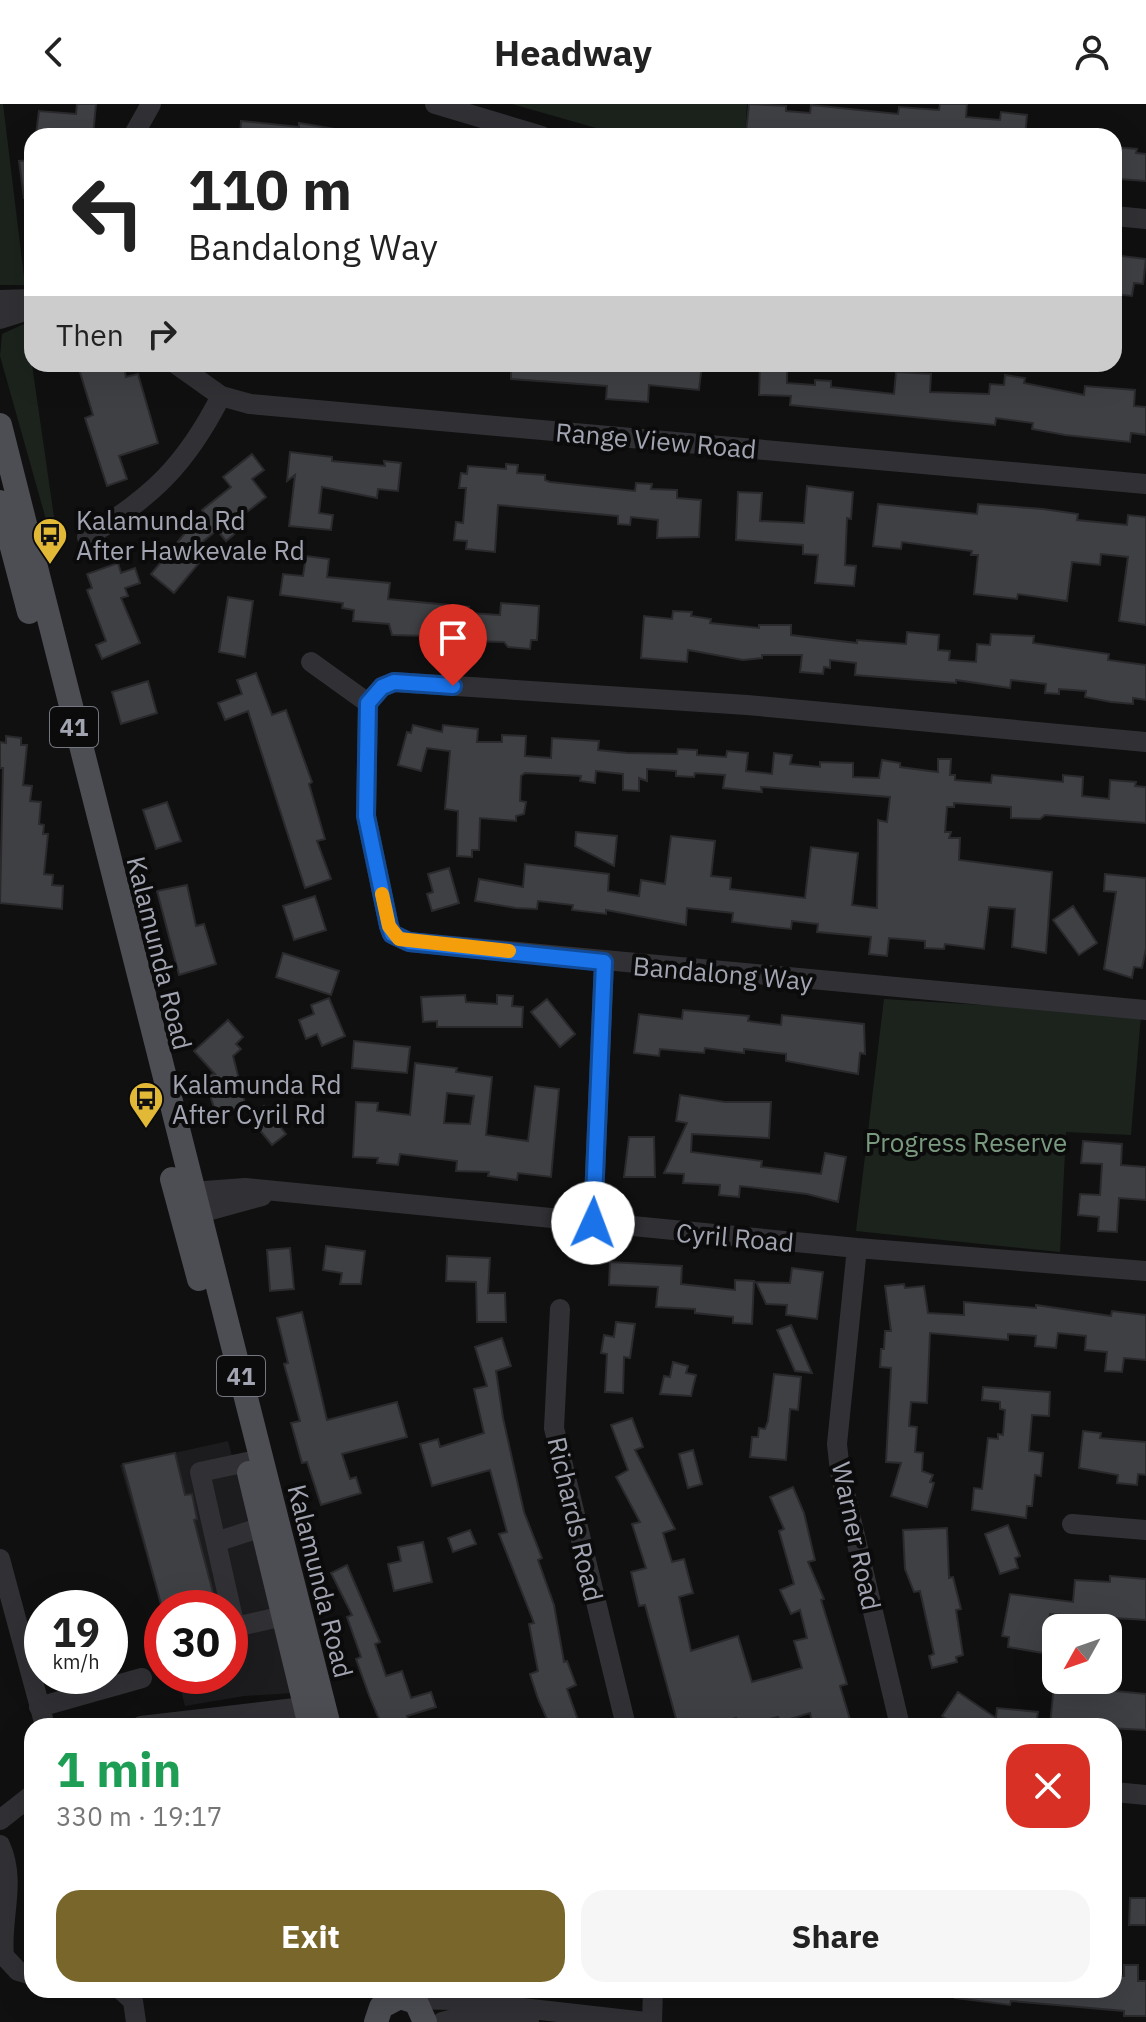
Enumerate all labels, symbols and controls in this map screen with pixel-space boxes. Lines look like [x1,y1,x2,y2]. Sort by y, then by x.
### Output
text: Headway [494,29,652,76]
icon: back [32,30,76,74]
icon: person [1070,30,1114,74]
text: 110 m [188,153,352,225]
icon: left [56,160,160,264]
text: Bandalong Way [188,223,438,270]
icon: right [140,312,184,356]
text: Then [56,315,124,354]
street label: Range View Road [554,414,758,466]
place label: Kalamunda Rd After Hawkevale Rd [76,503,305,567]
bus stop icon: Kalamunda Rd After Hawkevale Rd [31,516,69,566]
pin [419,604,487,686]
icon: arrive [431,616,475,660]
road number: 41 [50,707,98,747]
street label: Kalamunda Road [120,853,200,1053]
street label: Bandalong Way [632,948,814,998]
place label: Kalamunda Rd After Cyril Rd [172,1067,342,1131]
bus stop icon: Kalamunda Rd After Cyril Rd [127,1080,165,1130]
park label: Progress Reserve [865,1125,1067,1159]
position arrow [551,1181,635,1265]
street label: Cyril Road [675,1215,795,1259]
road number: 41 [217,1356,265,1396]
street label: Richards Road [541,1433,611,1605]
street label: Warner Road [825,1459,889,1613]
street label: Kalamunda Road [281,1481,361,1681]
speed limit sign: 30 [144,1590,248,1694]
text: 19 [52,1606,100,1658]
north arrow [1042,1614,1122,1694]
map controls [1042,1614,1122,1694]
text: km/h [52,1648,100,1675]
text: 1 min [56,1738,181,1800]
button: close [1006,1744,1090,1828]
text: 330 m · 19:17 [56,1799,222,1833]
button: Exit [56,1890,565,1982]
button: Share [581,1890,1090,1982]

